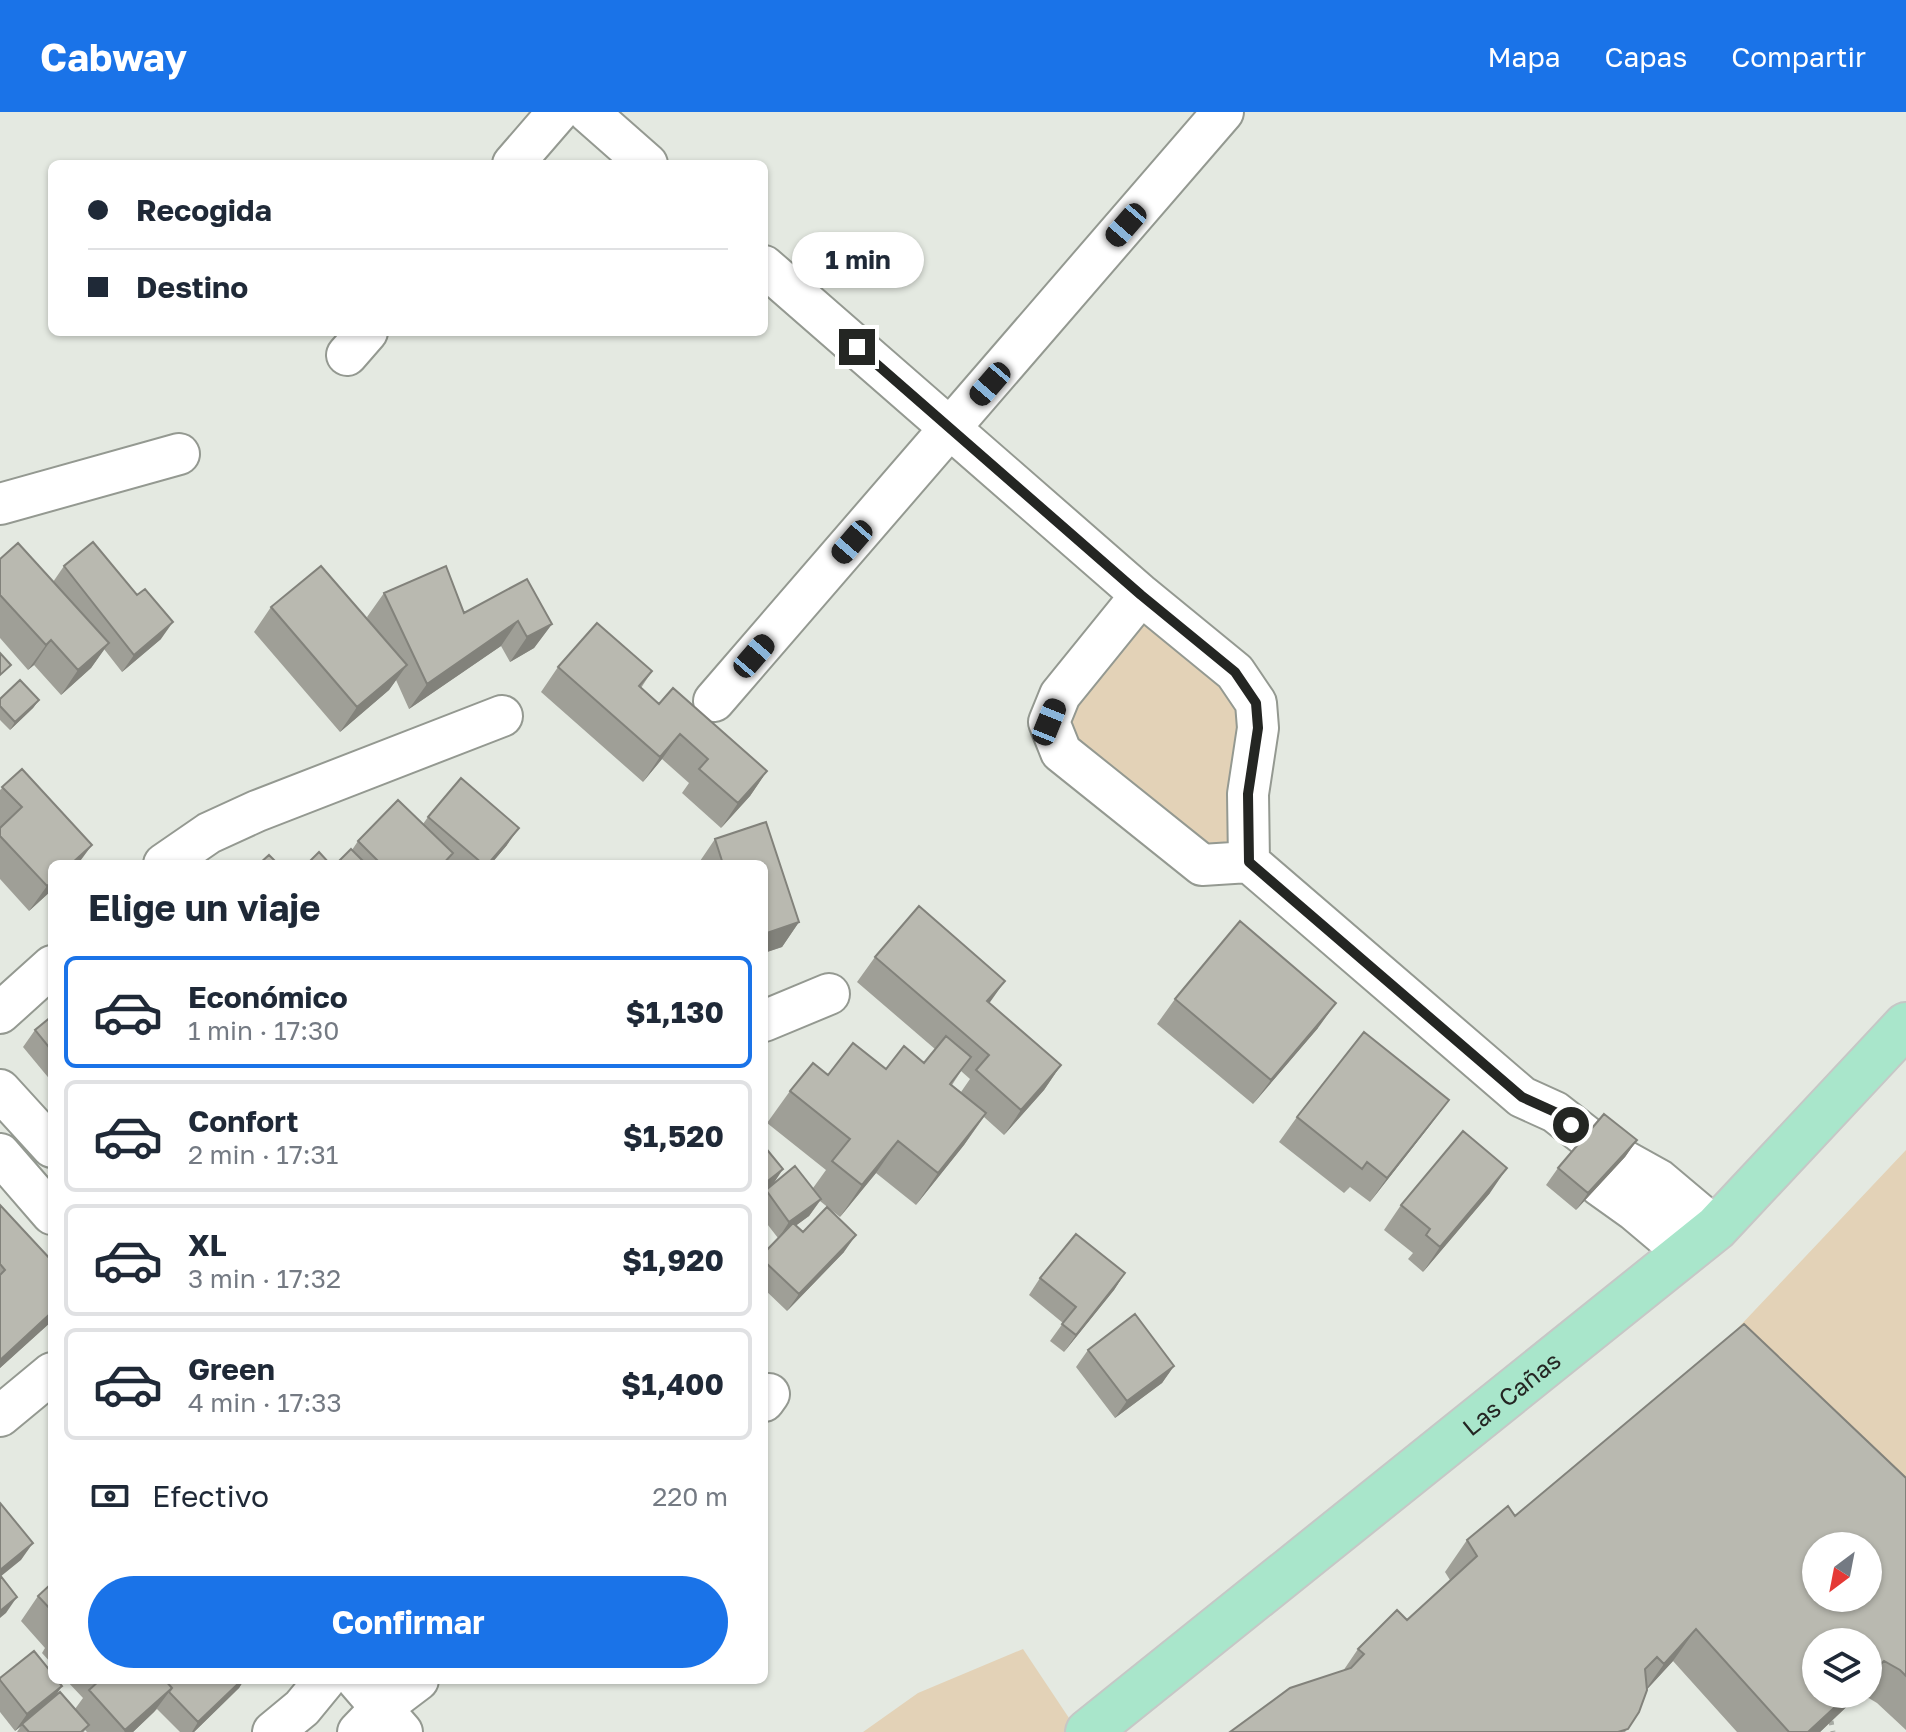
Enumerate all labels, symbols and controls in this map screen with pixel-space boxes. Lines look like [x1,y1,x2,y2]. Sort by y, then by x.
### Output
text: Cabway [40,34,187,79]
text: Mapa [1488,40,1560,73]
text: Capas [1604,40,1687,73]
text: Compartir [1731,40,1866,73]
text: Recogida [136,192,272,228]
car [1101,199,1151,251]
callout: 1 min [791,231,923,287]
text: 1 min [825,244,891,275]
text: Destino [136,269,248,305]
route end [839,329,875,365]
car [965,358,1015,410]
car [827,516,877,568]
car [729,630,779,682]
car [1029,695,1069,749]
text: Elige un viaje [88,886,320,929]
icon: car [92,976,164,1048]
text: Económico [188,979,348,1015]
text: $1,130 [626,994,724,1030]
text: 1 min · 17:30 [188,1015,339,1046]
icon: car [92,1100,164,1172]
text: Confort [188,1103,299,1139]
route start [1553,1107,1589,1143]
text: $1,520 [623,1118,724,1154]
text: 2 min · 17:31 [188,1139,338,1170]
icon: car [92,1224,164,1296]
text: XL [188,1227,227,1263]
text: $1,920 [622,1242,724,1278]
text: 3 min · 17:32 [188,1263,341,1294]
street label: Las Cañas [1456,1345,1565,1441]
icon: car [92,1348,164,1420]
text: Green [188,1351,275,1387]
text: $1,400 [621,1366,724,1402]
text: 4 min · 17:33 [188,1387,342,1418]
icon: cash [88,1474,132,1518]
text: Efectivo [152,1478,269,1514]
text: 220 m [652,1481,728,1512]
north arrow [1802,1532,1882,1612]
map controls [1802,1532,1882,1708]
button: Confirmar [88,1576,728,1668]
button: layers [1802,1628,1882,1708]

